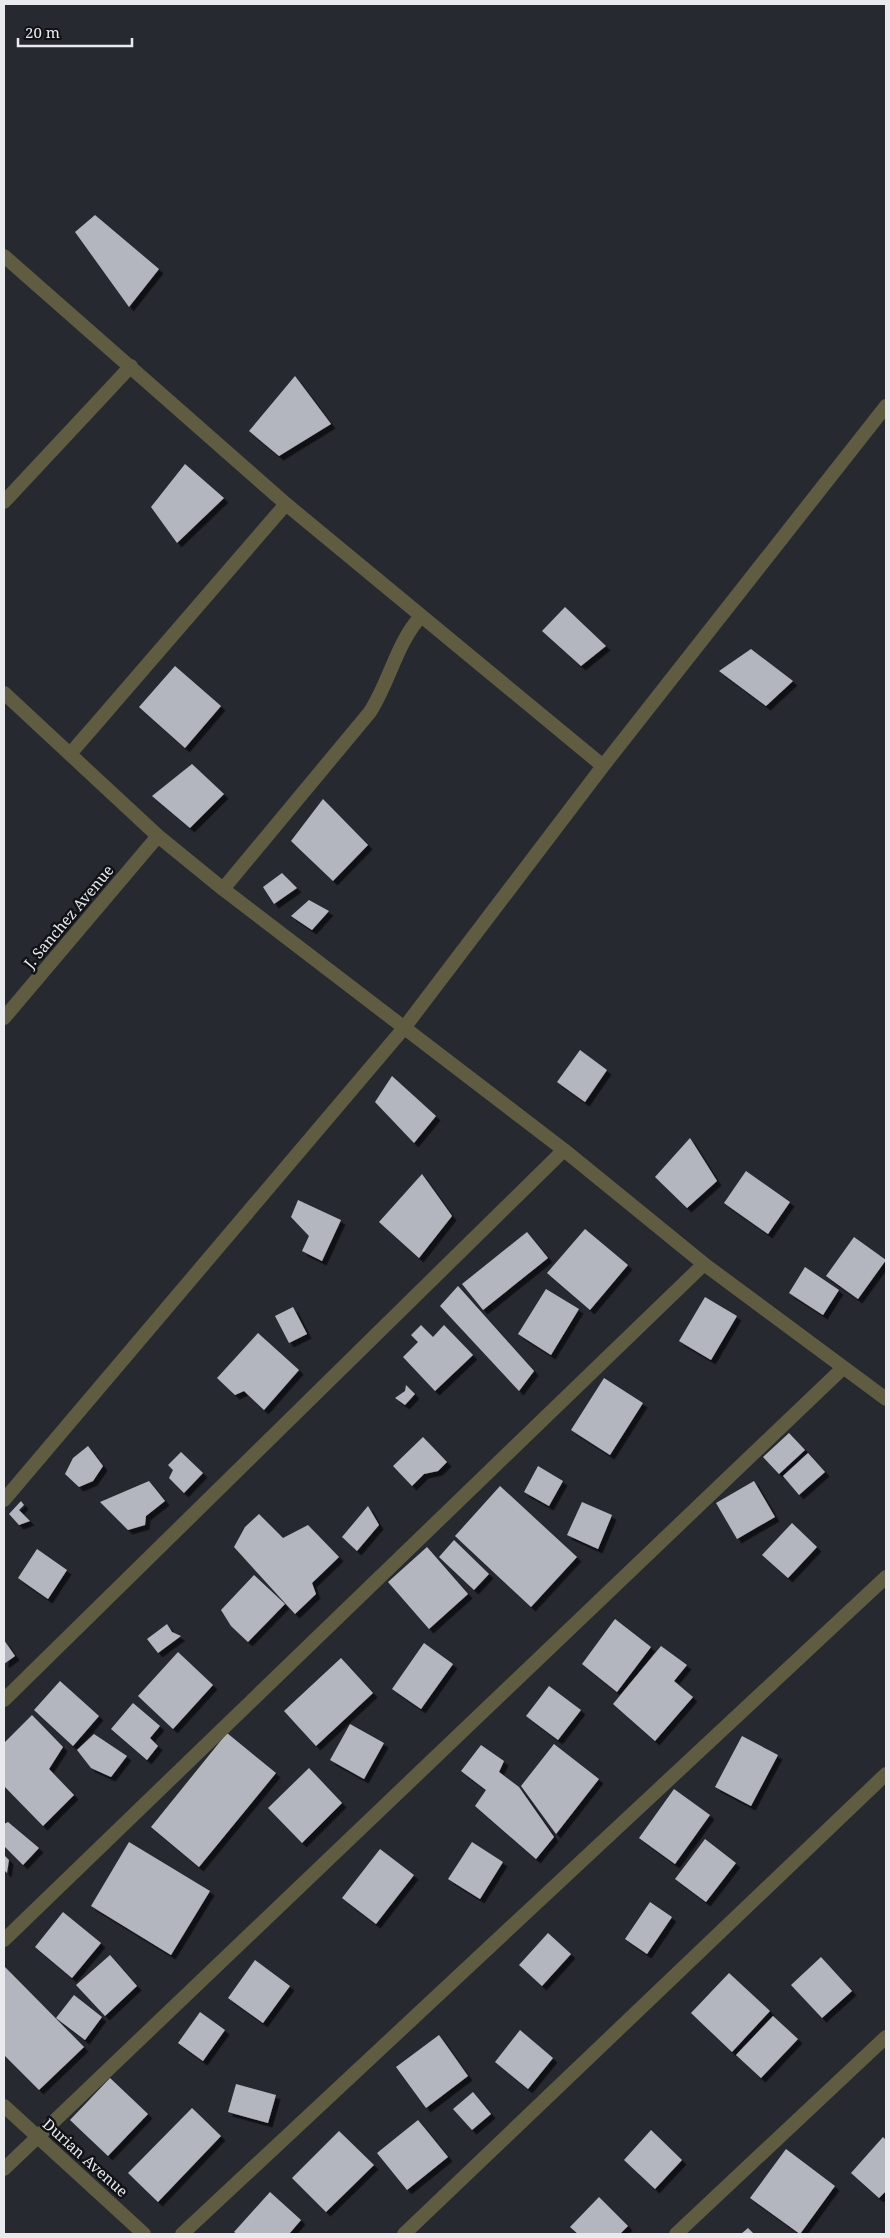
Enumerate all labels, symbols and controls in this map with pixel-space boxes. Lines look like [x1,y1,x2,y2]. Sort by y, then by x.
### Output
scale bar [18,15,131,47]
text: 20 m [25,22,60,42]
street label: J. Sanchez Avenue [18,860,117,973]
street label: Durian Avenue [39,2114,132,2201]

